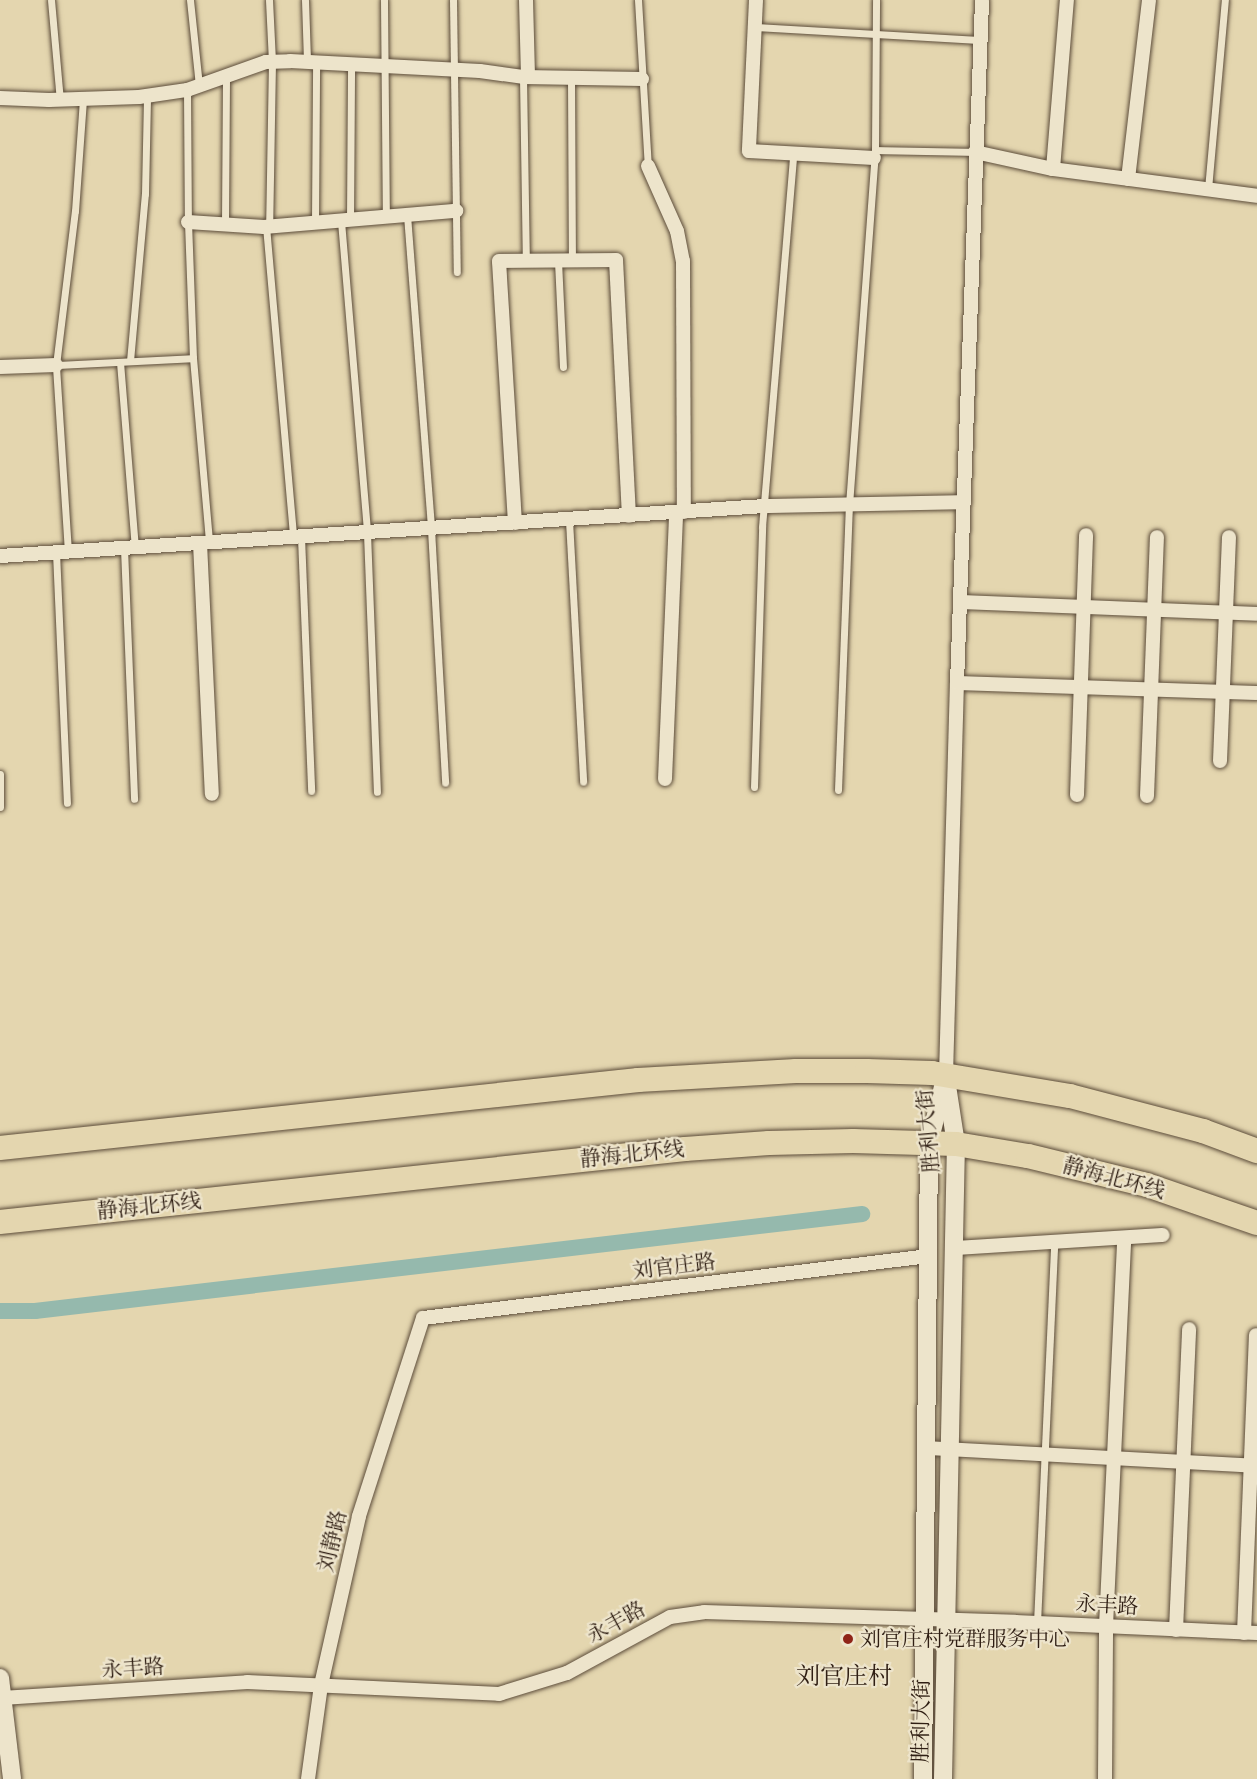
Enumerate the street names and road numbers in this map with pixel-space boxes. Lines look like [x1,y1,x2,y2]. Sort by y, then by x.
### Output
street label: 胜利大街 [912,1088,944,1174]
street label: 静海北环线 [578,1136,686,1172]
street label: 静海北环线 [1060,1152,1168,1204]
street label: 静海北环线 [95,1188,203,1224]
street label: 刘官庄路 [631,1248,717,1284]
street label: 刘静路 [313,1507,351,1575]
street label: 永丰路 [1075,1591,1139,1619]
street label: 永丰路 [582,1596,650,1648]
street label: 永丰路 [101,1653,165,1683]
street label: 胜利大街 [908,1679,934,1763]

